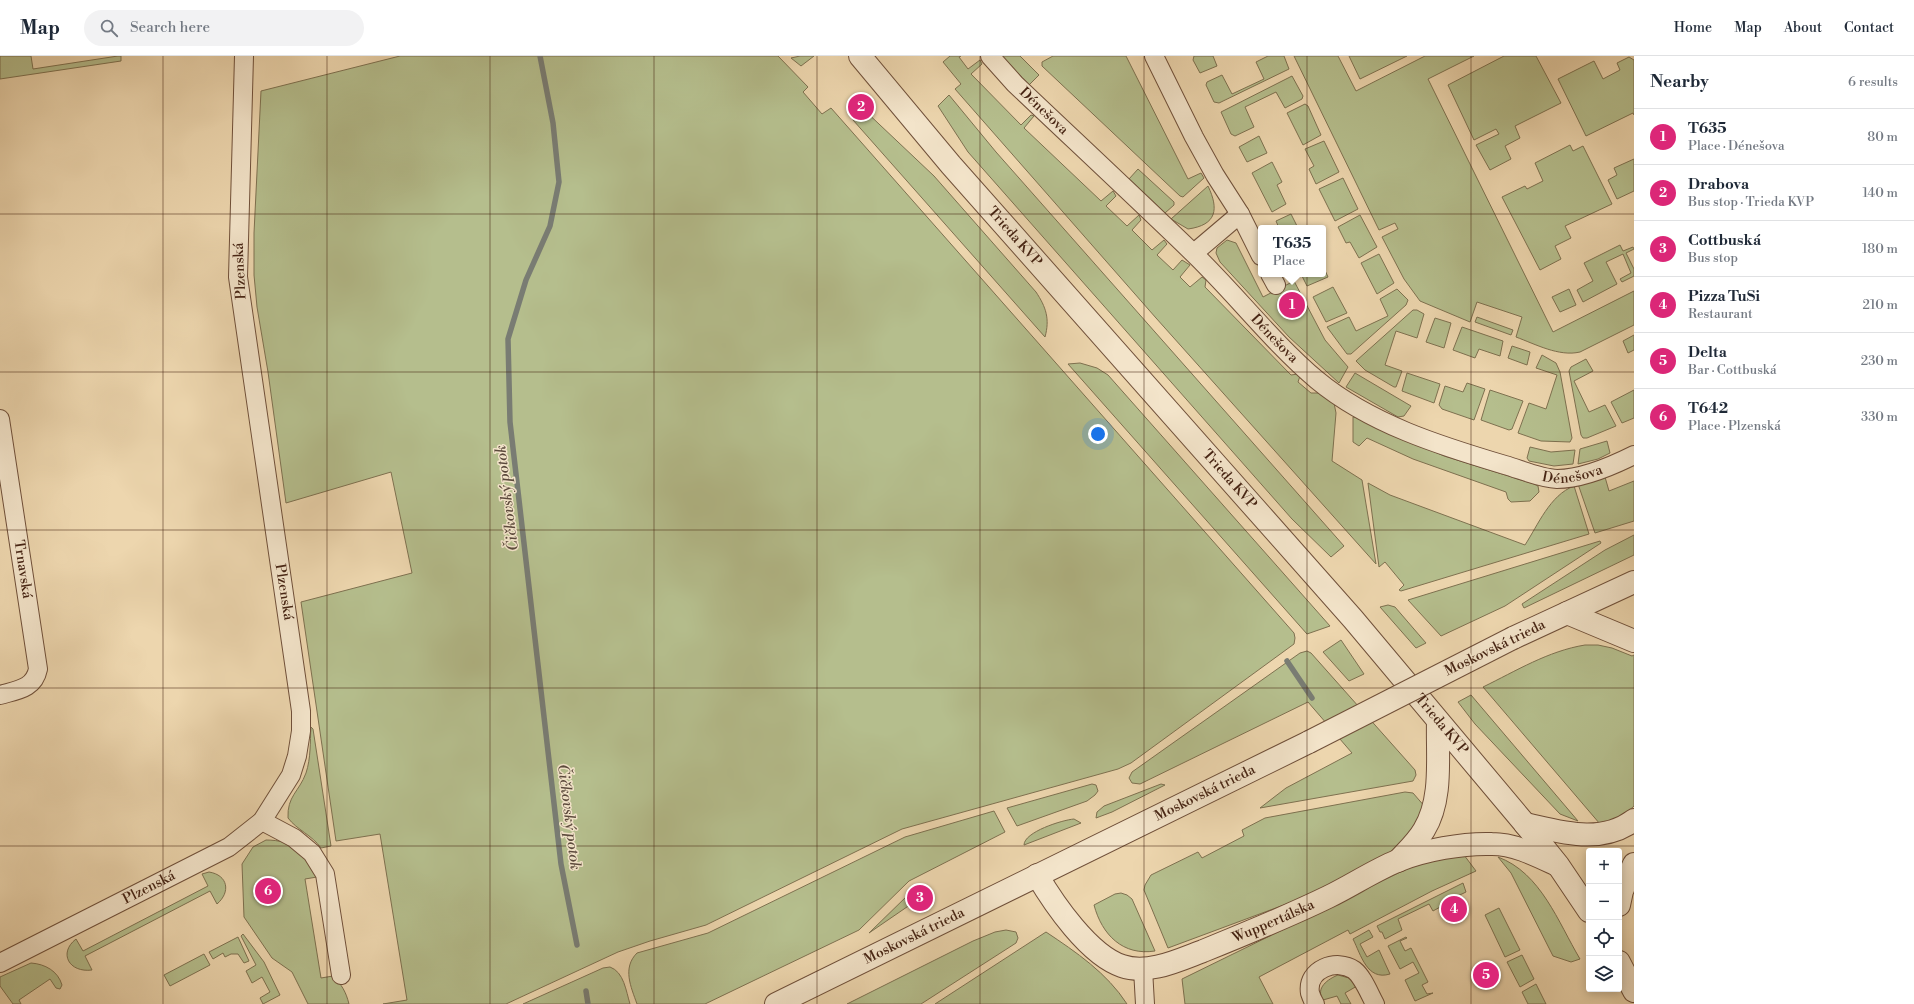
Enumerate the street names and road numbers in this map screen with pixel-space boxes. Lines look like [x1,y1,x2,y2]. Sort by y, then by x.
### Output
street label: Dénešova [1015,84,1073,139]
street label: Trieda KVP [983,203,1046,271]
street label: Plzenská [229,241,250,300]
street label: Dénešova [1246,310,1302,368]
street label: Trieda KVP [1198,446,1261,513]
street label: Dénešova [1541,461,1606,488]
street label: Trnavská [10,539,36,601]
street label: Plzenská [271,563,297,622]
street label: Moskovská trieda [1442,615,1549,680]
street label: Trieda KVP [1411,690,1472,759]
street label: Moskovská trieda [1152,760,1259,825]
street label: Plzenská [120,866,179,908]
street label: Wuppertálska [1229,895,1318,947]
street label: Moskovská trieda [861,903,968,968]

